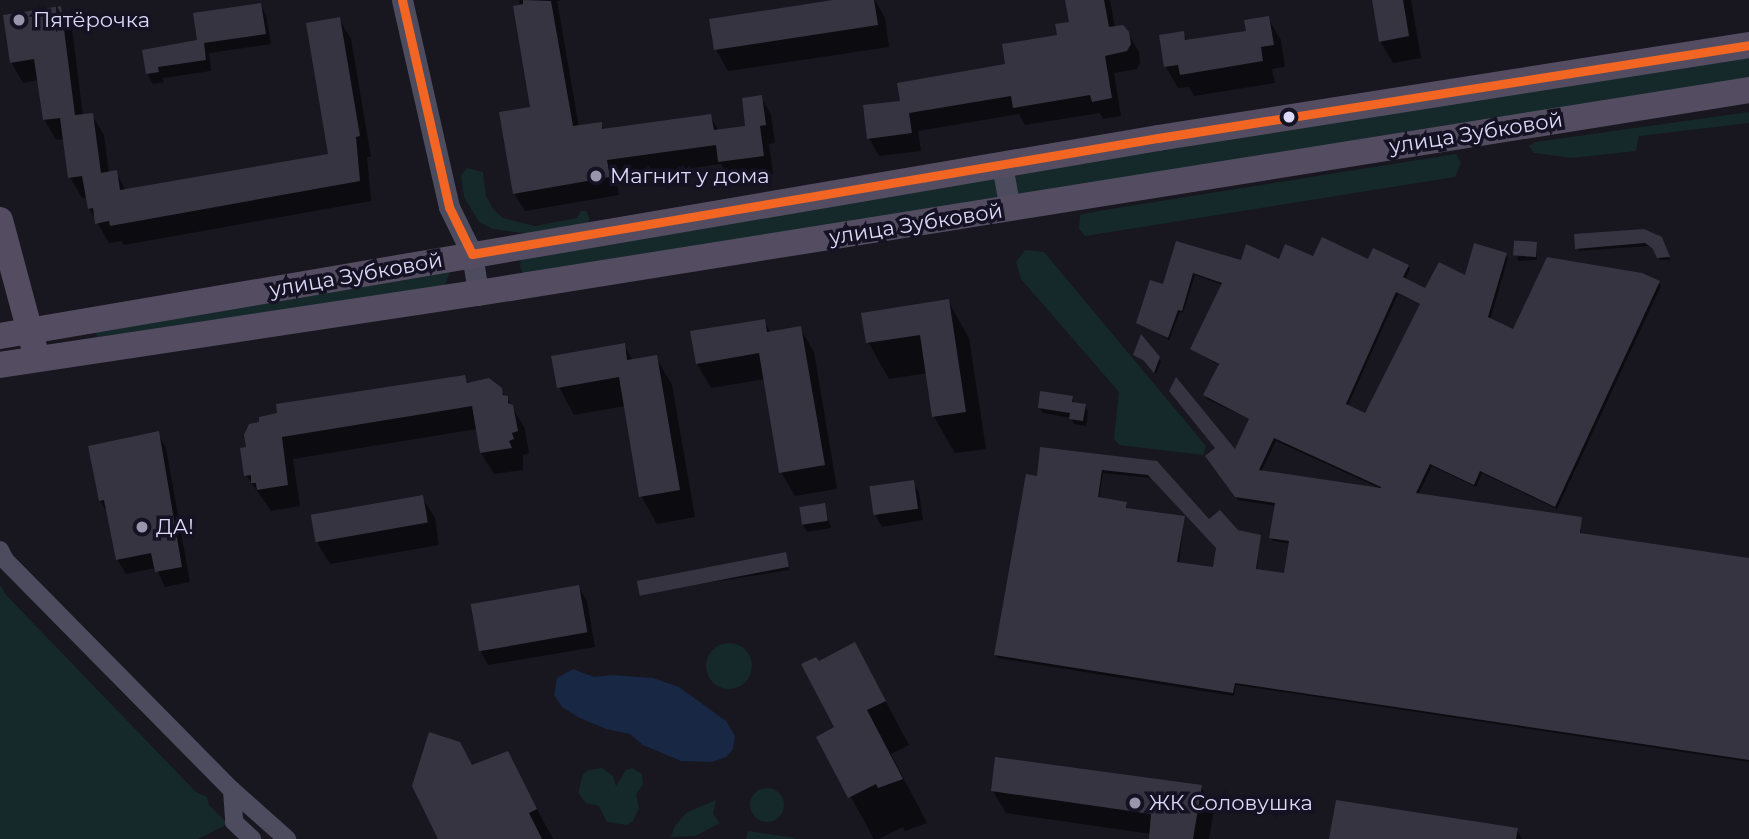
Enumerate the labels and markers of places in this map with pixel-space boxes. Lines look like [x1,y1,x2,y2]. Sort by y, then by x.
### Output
place label: Пятёрочка [33,7,150,33]
marker: Пятёрочка [11,12,27,28]
unlabelled marker [1282,110,1296,124]
place label: Магнит у дома [610,163,770,189]
marker: Магнит у дома [588,168,604,184]
place label: ДА! [156,514,194,540]
marker: ДА! [134,519,150,535]
place label: ЖК Соловушка [1149,790,1313,816]
marker: ЖК Соловушка [1127,795,1143,811]

